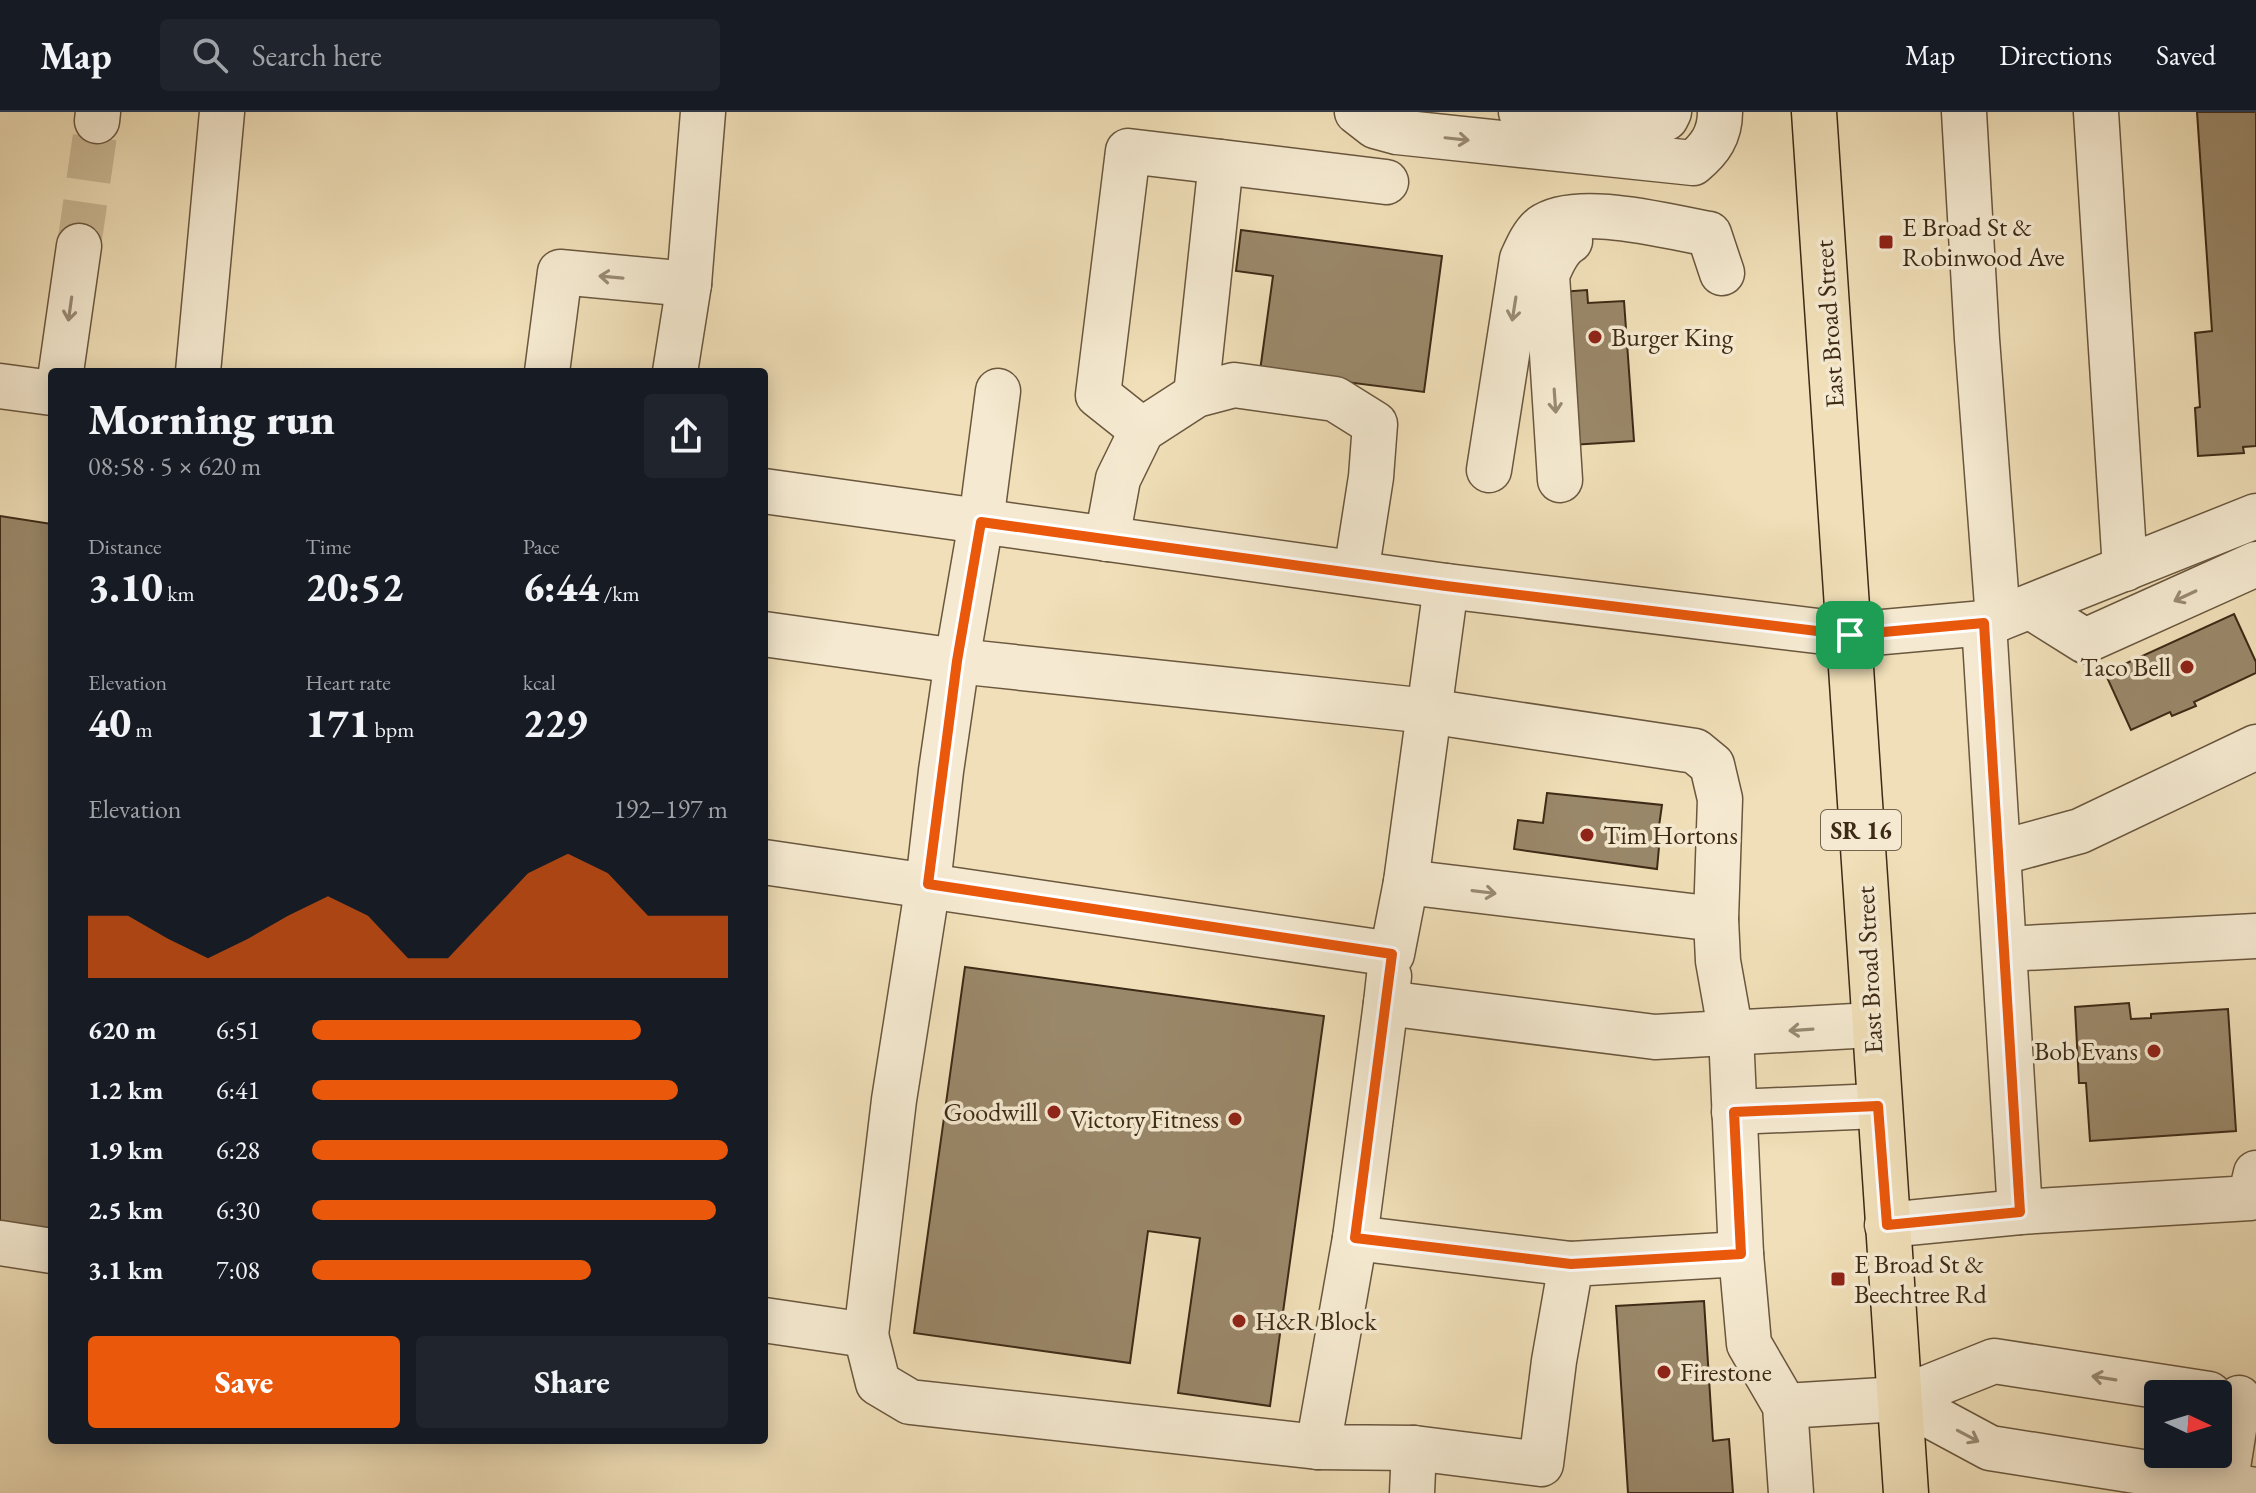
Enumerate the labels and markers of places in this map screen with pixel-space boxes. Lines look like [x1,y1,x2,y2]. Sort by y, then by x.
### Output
place label: E Broad St & Robinwood Ave [1902,210,2065,274]
marker: E Broad St & Robinwood Ave [1877,233,1895,251]
place label: Burger King [1611,320,1734,354]
marker: Burger King [1586,328,1604,346]
pin [1816,601,1884,669]
place label: Taco Bell [2080,650,2171,684]
marker: Taco Bell [2178,658,2196,676]
place label: Tim Hortons [1603,818,1738,852]
marker: Tim Hortons [1578,826,1596,844]
place label: Bob Evans [2034,1034,2138,1068]
marker: Bob Evans [2145,1042,2163,1060]
place label: Goodwill [943,1095,1038,1129]
place label: Victory Fitness [1070,1102,1219,1136]
marker: Goodwill [1045,1103,1063,1121]
marker: Victory Fitness [1226,1110,1244,1128]
place label: E Broad St & Beechtree Rd [1854,1247,1988,1311]
marker: E Broad St & Beechtree Rd [1829,1270,1847,1288]
place label: H&R Block [1255,1304,1377,1338]
marker: H&R Block [1230,1312,1248,1330]
place label: Firestone [1680,1355,1772,1389]
marker: Firestone [1655,1363,1673,1381]

